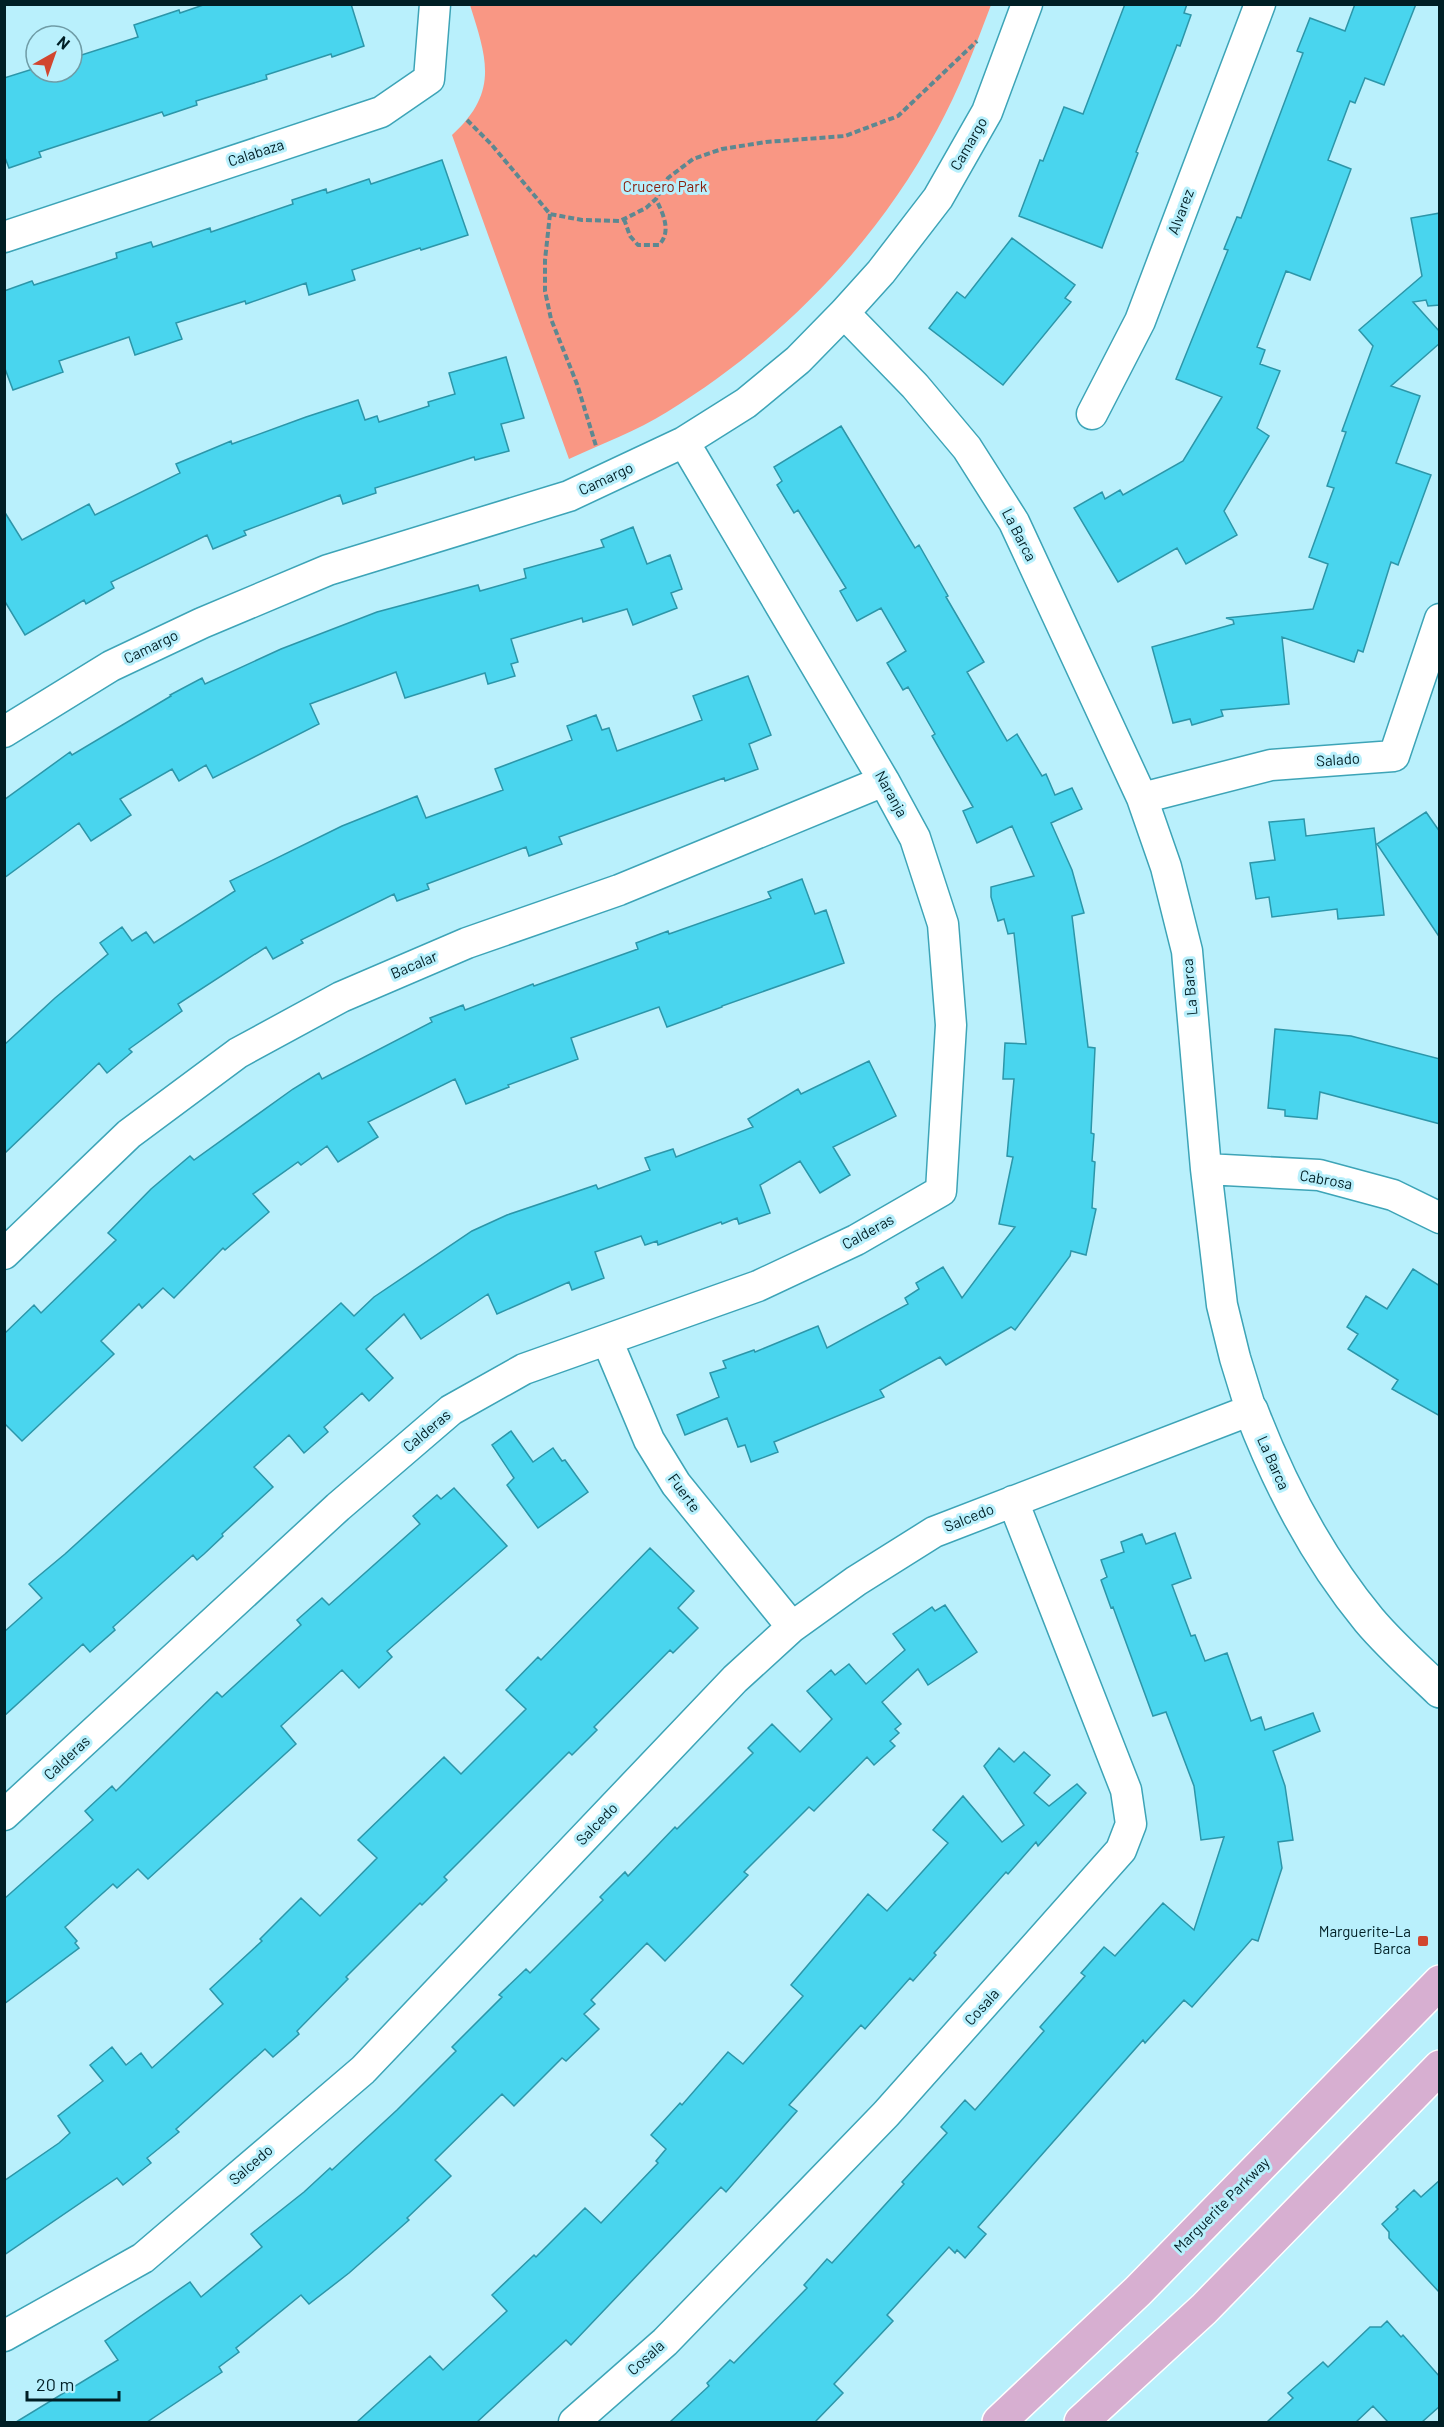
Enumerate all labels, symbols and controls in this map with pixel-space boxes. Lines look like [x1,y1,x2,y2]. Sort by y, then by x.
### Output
north arrow [24,24,84,84]
text: N [54,31,74,53]
street label: Camargo [946,114,990,173]
street label: Calabaza [225,135,286,170]
park label: Crucero Park [623,177,708,195]
street label: Alvarez [1163,186,1197,237]
street label: Camargo [575,458,636,499]
street label: La Barca [999,505,1041,564]
street label: Camargo [120,625,181,667]
street label: Salado [1315,748,1360,770]
street label: Naranja [872,767,912,820]
street label: Bacalar [388,946,440,982]
street label: La Barca [1178,958,1200,1016]
street label: Cabrosa [1298,1166,1354,1193]
street label: Calderas [838,1210,897,1253]
street label: Calderas [399,1405,454,1455]
street label: La Barca [1254,1433,1294,1492]
street label: Fuerte [665,1470,705,1515]
street label: Salcedo [941,1499,996,1535]
street label: Calderas [39,1731,93,1783]
street label: Salcedo [572,1798,621,1848]
place label: Marguerite-La Barca [1319,1922,1411,1957]
marker: Marguerite-La Barca [1416,1934,1430,1948]
street label: Cosala [960,1984,1002,2028]
street label: Salcedo [225,2140,276,2188]
street label: Marguerite Parkway [1170,2153,1273,2256]
street label: Cosala [623,2336,667,2378]
scale bar [27,2364,118,2402]
text: 20 m [36,2373,74,2395]

